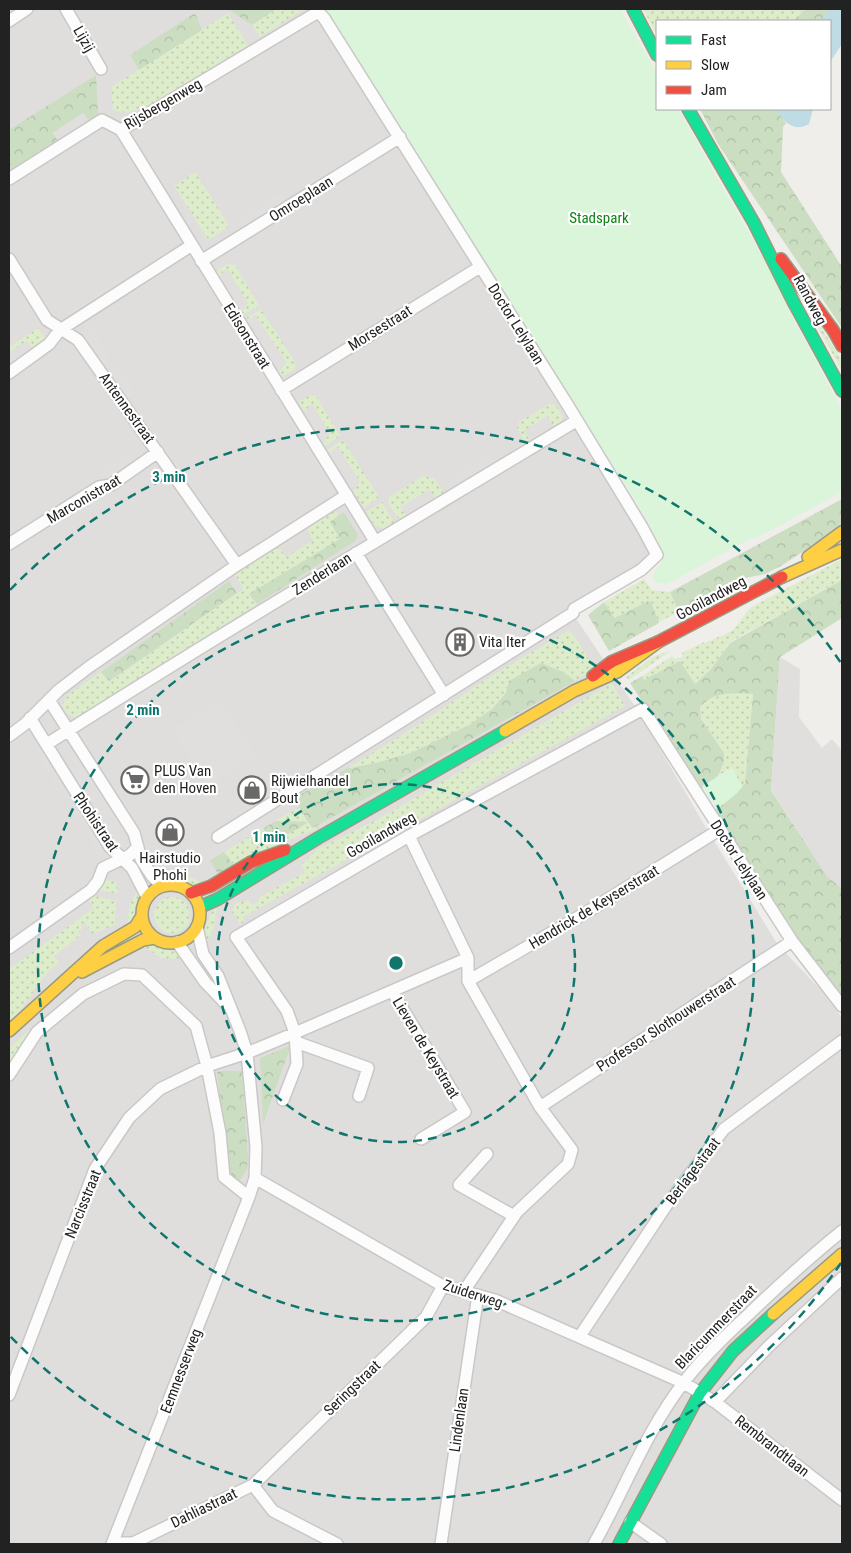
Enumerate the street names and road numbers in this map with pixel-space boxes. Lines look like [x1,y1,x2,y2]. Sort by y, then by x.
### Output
street label: Lijzij [69,23,99,55]
street label: Rijsbergenweg [121,75,205,133]
street label: Omroeplaan [266,172,336,226]
street label: Randweg [789,272,831,328]
street label: Doctor Lelylaan [484,280,548,368]
street label: Edisonstraat [220,300,274,372]
street label: Morsestraat [345,301,415,355]
street label: Antennestraat [95,369,159,447]
street label: Marconistraat [44,471,124,527]
street label: Zenderlaan [289,549,355,599]
street label: Gooilandweg [673,572,749,624]
street label: Phohistraat [69,789,123,855]
street label: Gooilandweg [343,808,419,862]
street label: Doctor Lelylaan [706,817,772,903]
street label: Hendrick de Keyserstraat [526,861,662,953]
street label: Professor Slothouwerstraat [593,972,739,1076]
street label: Lieven de Keystraat [389,994,463,1102]
street label: Berlagestraat [662,1134,724,1208]
street label: Narcisstraat [61,1167,105,1241]
street label: Zuiderweg [441,1276,505,1312]
street label: Blaricummerstraat [671,1281,761,1373]
street label: Eemnesserweg [157,1326,205,1416]
street label: Seringstraat [320,1357,384,1419]
street label: Lindenlaan [446,1387,472,1453]
street label: Rembrandtlaan [731,1411,813,1481]
street label: Dahliastraat [168,1484,240,1532]

